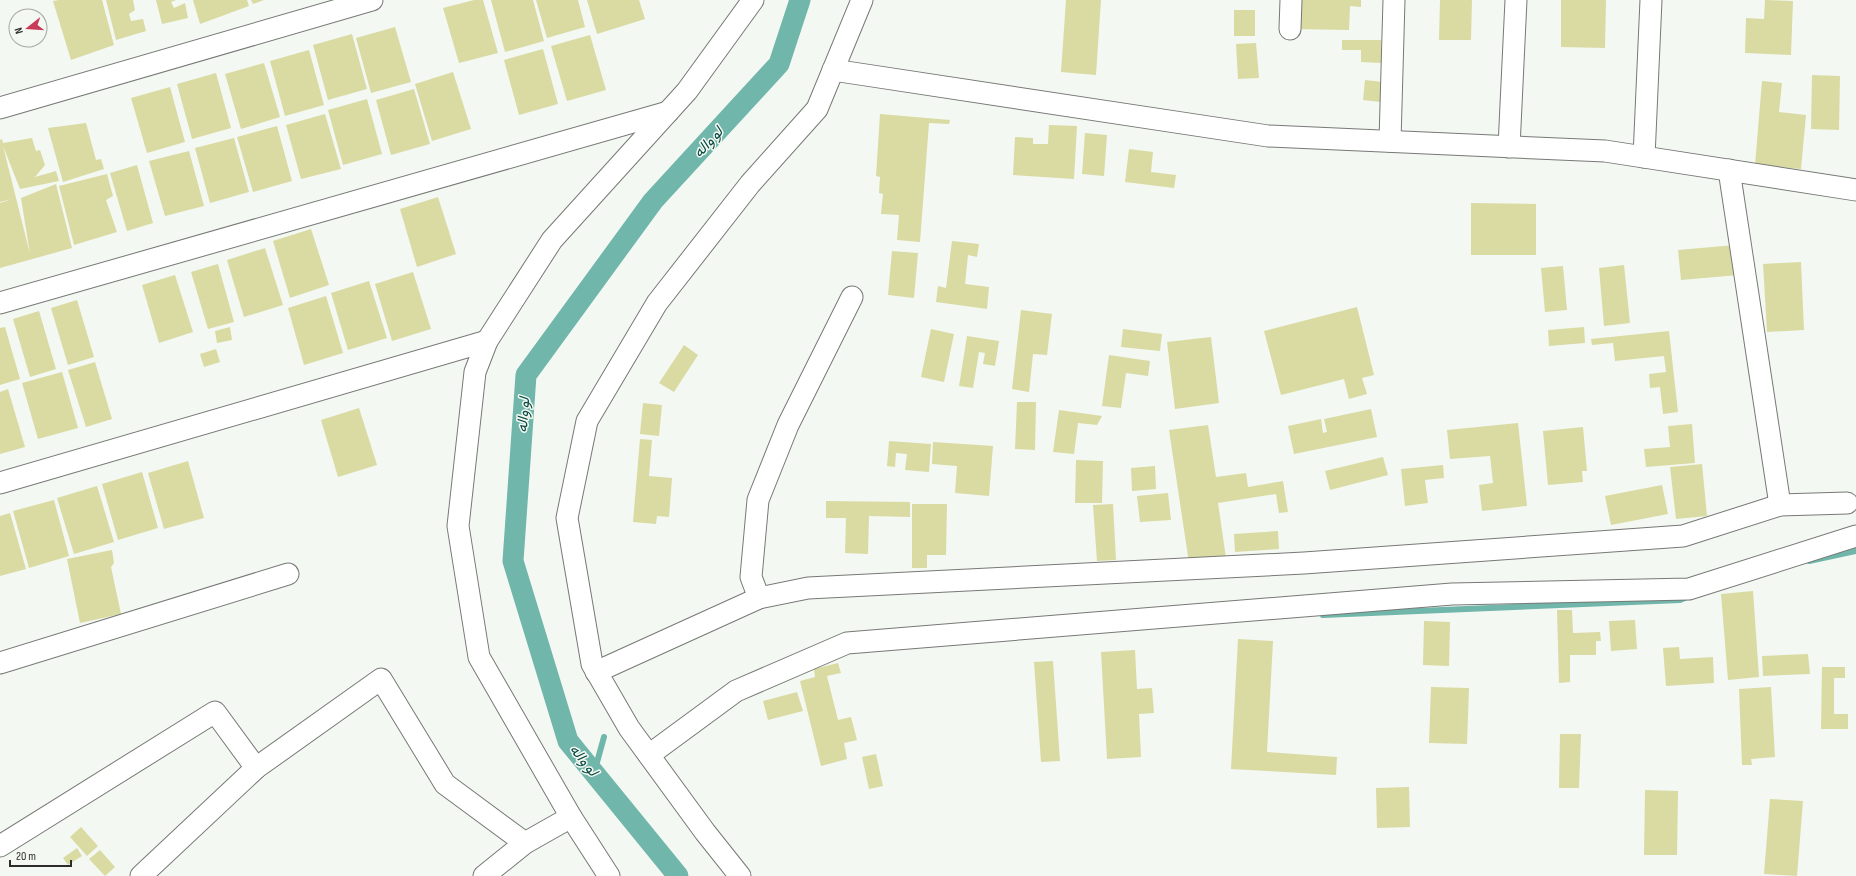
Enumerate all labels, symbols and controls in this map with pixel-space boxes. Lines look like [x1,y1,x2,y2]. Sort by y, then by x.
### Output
north arrow [8,8,48,48]
text: N [12,26,26,35]
water label: لو واله [689,122,729,162]
water label: لو واله [513,395,534,433]
water label: لو واله [565,740,603,781]
scale bar [10,842,71,868]
text: 20 m [16,849,36,864]

